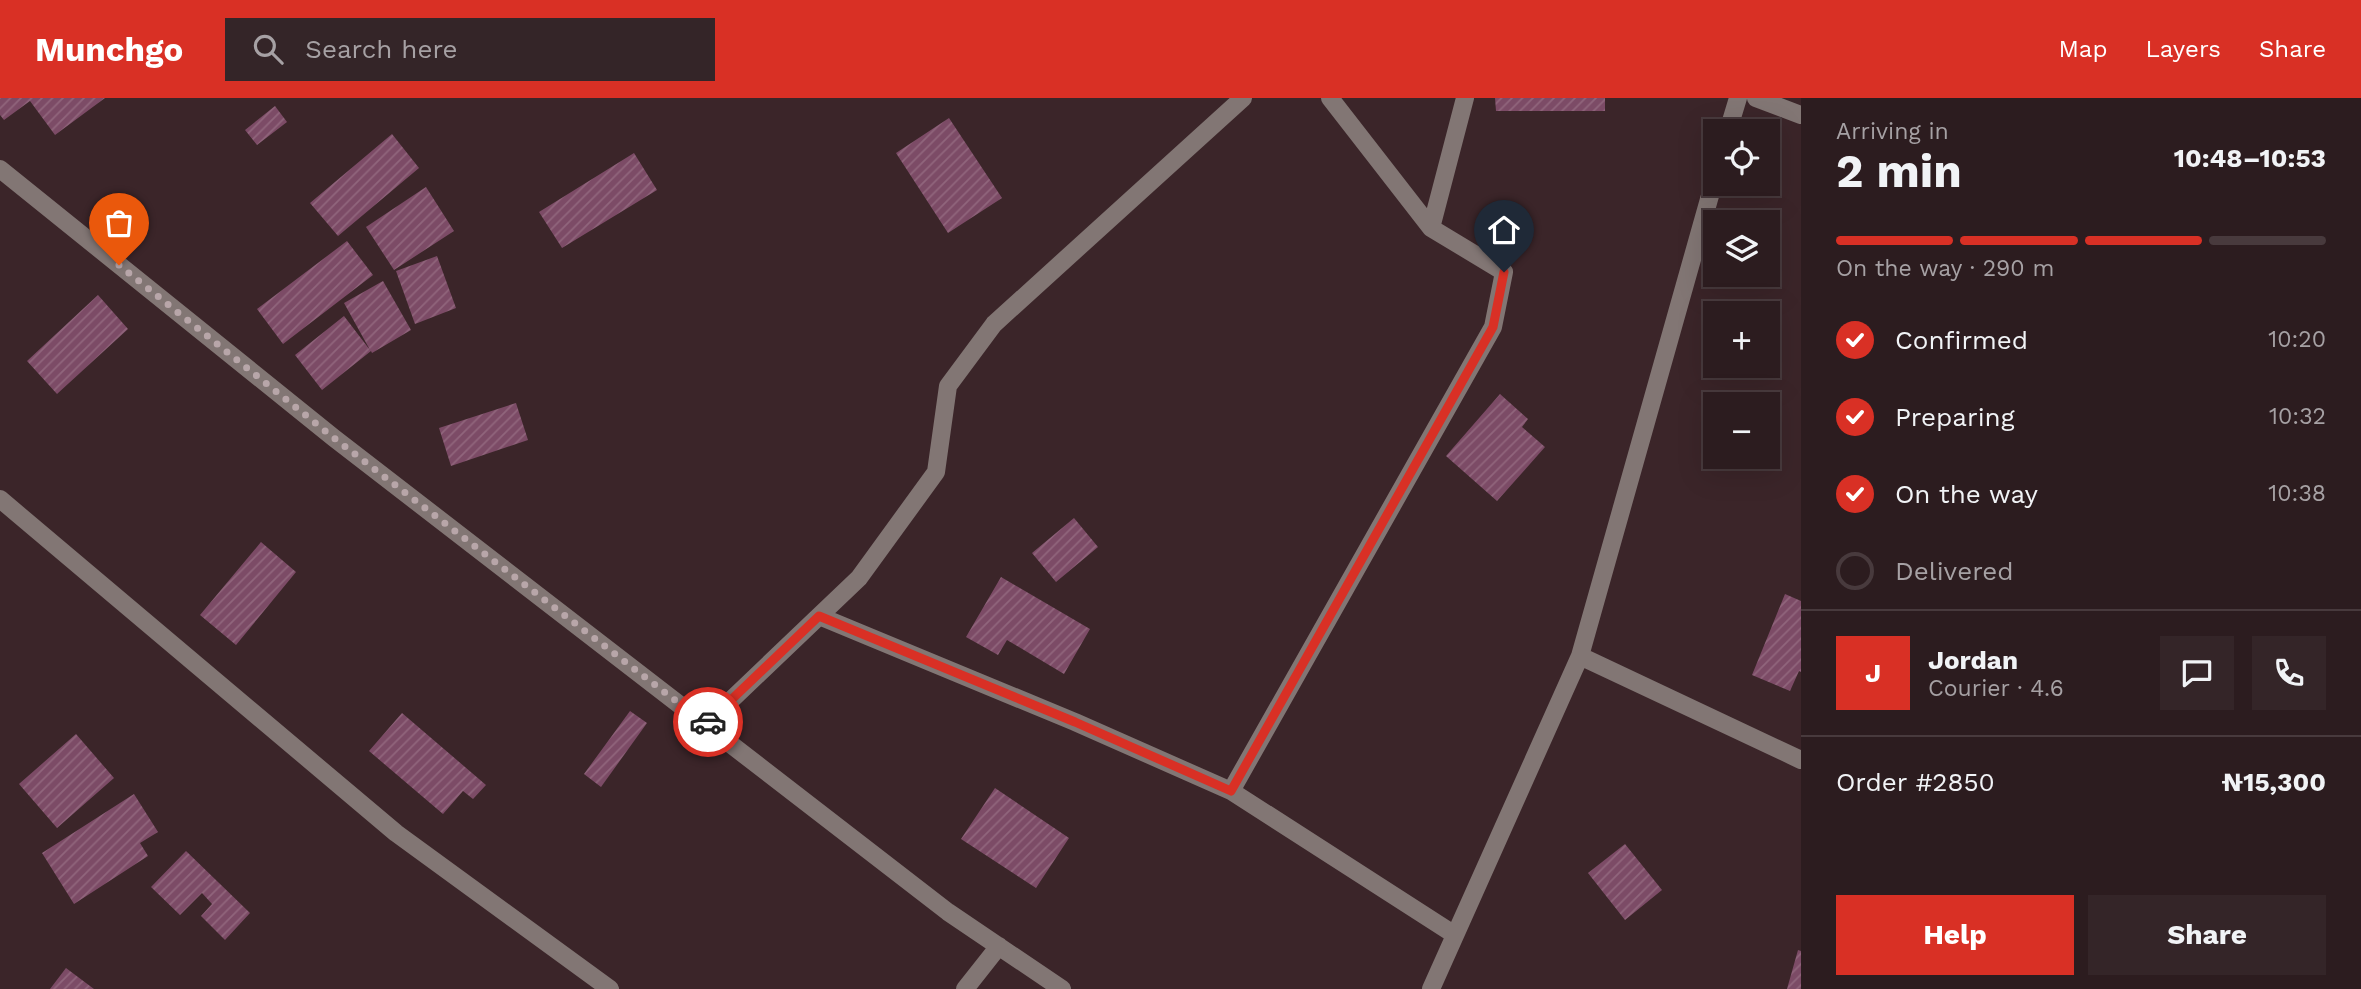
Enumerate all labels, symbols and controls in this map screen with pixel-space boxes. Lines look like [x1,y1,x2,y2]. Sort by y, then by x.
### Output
search box [225,18,715,81]
text: Munchgo [35,30,183,69]
icon: search [249,30,287,68]
text: Search here [305,34,458,64]
text: Map [2059,35,2107,63]
text: Layers [2145,35,2221,63]
text: Share [2259,35,2326,63]
text: Arriving in [1836,118,1949,145]
map controls [1703,119,1780,469]
button: locate [1703,119,1780,196]
text: 10:48–10:53 [2174,143,2326,173]
text: 2 min [1836,144,1962,198]
pin [89,193,149,265]
pin [1474,200,1534,272]
icon: bag [100,204,138,242]
button: layers [1703,210,1780,287]
icon: home [1485,211,1523,249]
text: On the way · 290 m [1836,255,2054,282]
button: + [1703,301,1780,378]
icon: check [1836,321,1874,359]
text: Confirmed [1895,325,2028,355]
text: 10:20 [2268,326,2326,353]
button: − [1703,392,1780,469]
icon: check [1836,398,1874,436]
text: Preparing [1895,402,2015,432]
text: 10:32 [2269,403,2326,430]
icon: check [1836,475,1874,513]
text: On the way [1895,479,2038,509]
text: 10:38 [2268,480,2326,507]
text: Delivered [1895,556,2014,586]
button: chat [2160,636,2234,710]
button: phone [2252,636,2326,710]
text: Jordan [1928,645,2018,675]
text: J [1865,658,1881,688]
text: Courier · 4.6 [1928,675,2064,702]
courier [673,687,743,757]
icon: car [689,703,727,741]
text: Order #2850 [1836,767,1995,797]
text: ₦15,300 [2222,767,2326,797]
button: Help [1836,895,2074,975]
button: Share [2088,895,2326,975]

